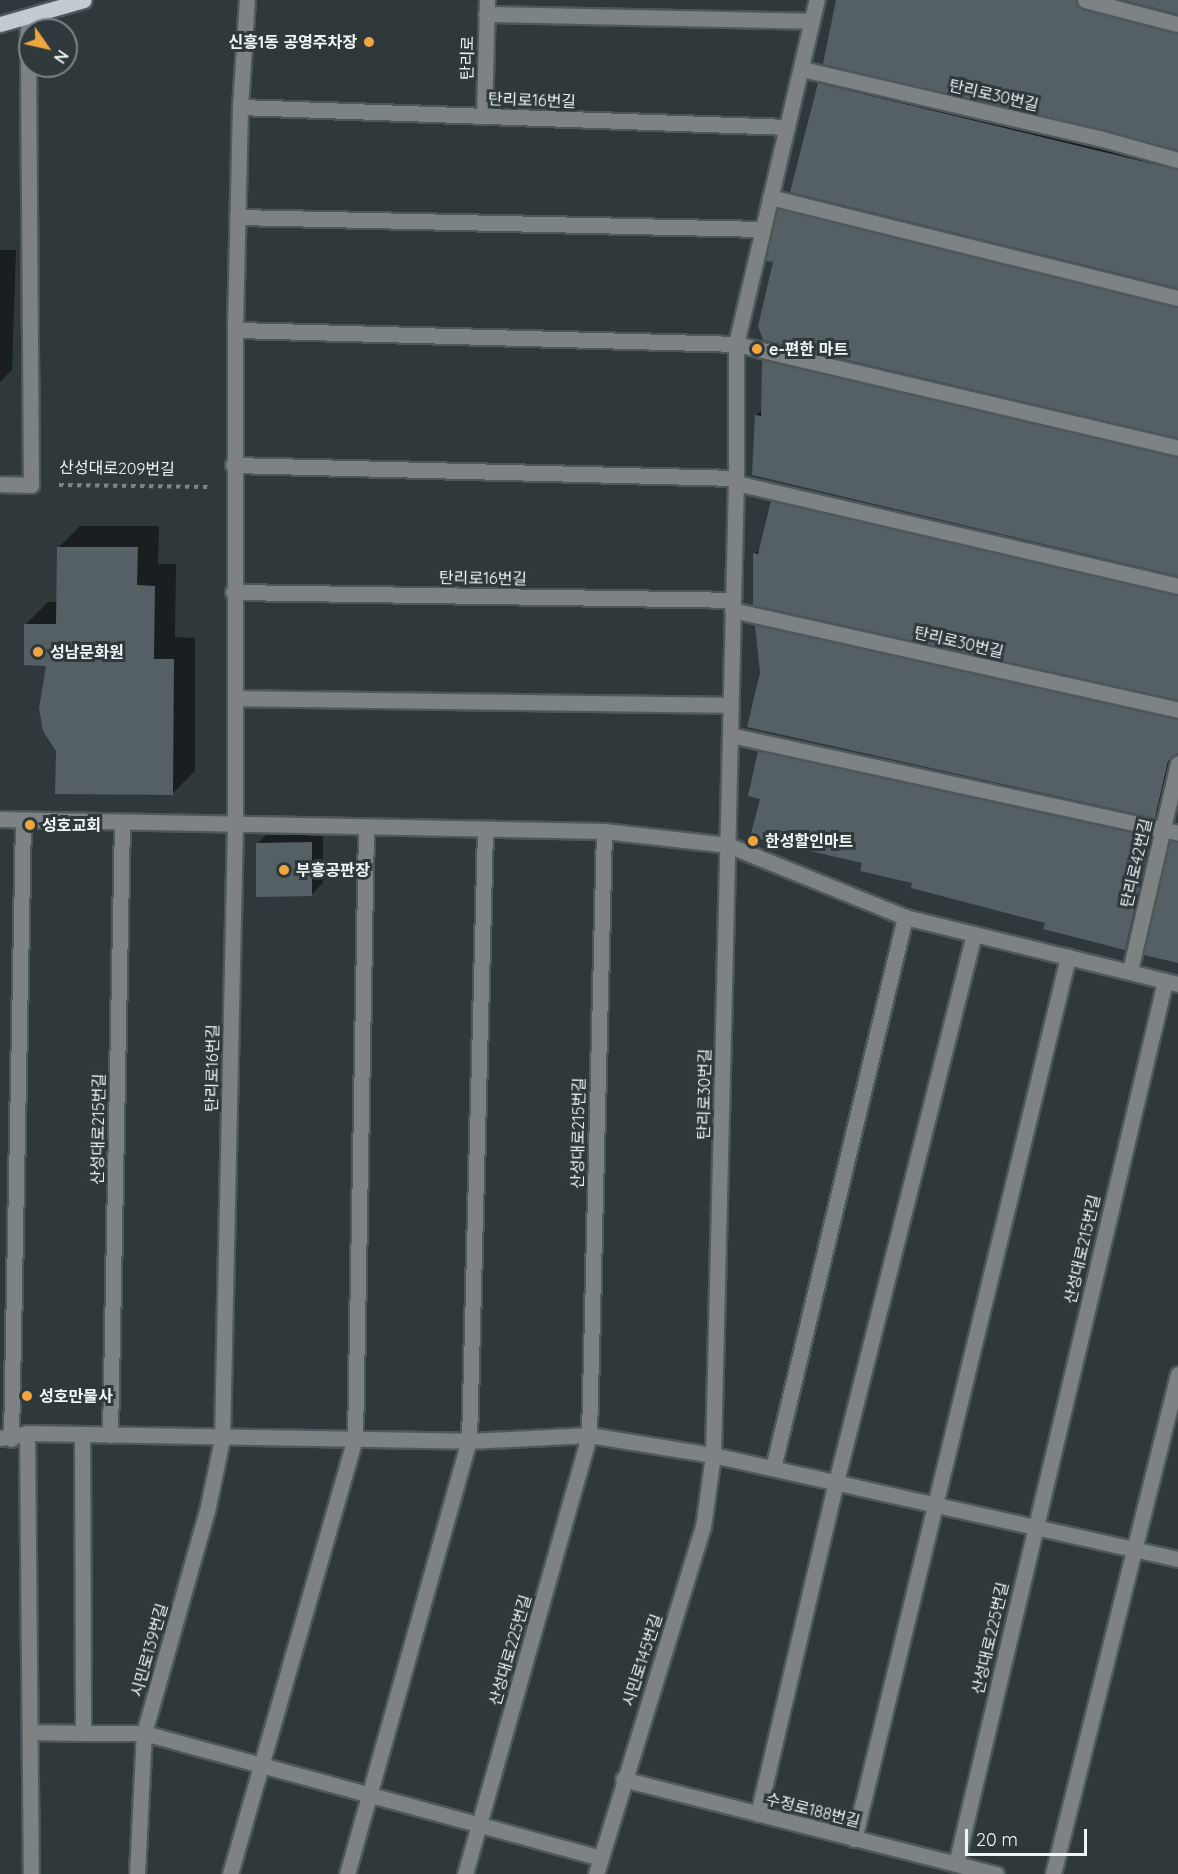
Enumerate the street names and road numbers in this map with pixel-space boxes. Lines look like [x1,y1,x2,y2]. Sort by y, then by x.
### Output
street label: 탄리로 [457,36,477,80]
street label: 탄리로30번길 [947,75,1041,115]
street label: 탄리로16번길 [488,89,576,111]
street label: 산성대로209번길 [59,457,175,479]
street label: 탄리로16번길 [439,568,527,588]
street label: 탄리로30번길 [912,622,1006,662]
street label: 탄리로42번길 [1116,817,1156,909]
street label: 탄리로16번길 [202,1024,222,1112]
street label: 탄리로30번길 [694,1048,714,1140]
street label: 산성대로215번길 [87,1073,109,1185]
street label: 산성대로215번길 [567,1077,589,1189]
street label: 산성대로215번길 [1060,1192,1104,1306]
street label: 산성대로225번길 [968,1580,1012,1696]
street label: 산성대로225번길 [485,1592,535,1708]
street label: 시민로139번길 [126,1601,172,1699]
street label: 시민로145번길 [618,1611,666,1709]
street label: 수정로188번길 [764,1789,862,1831]

